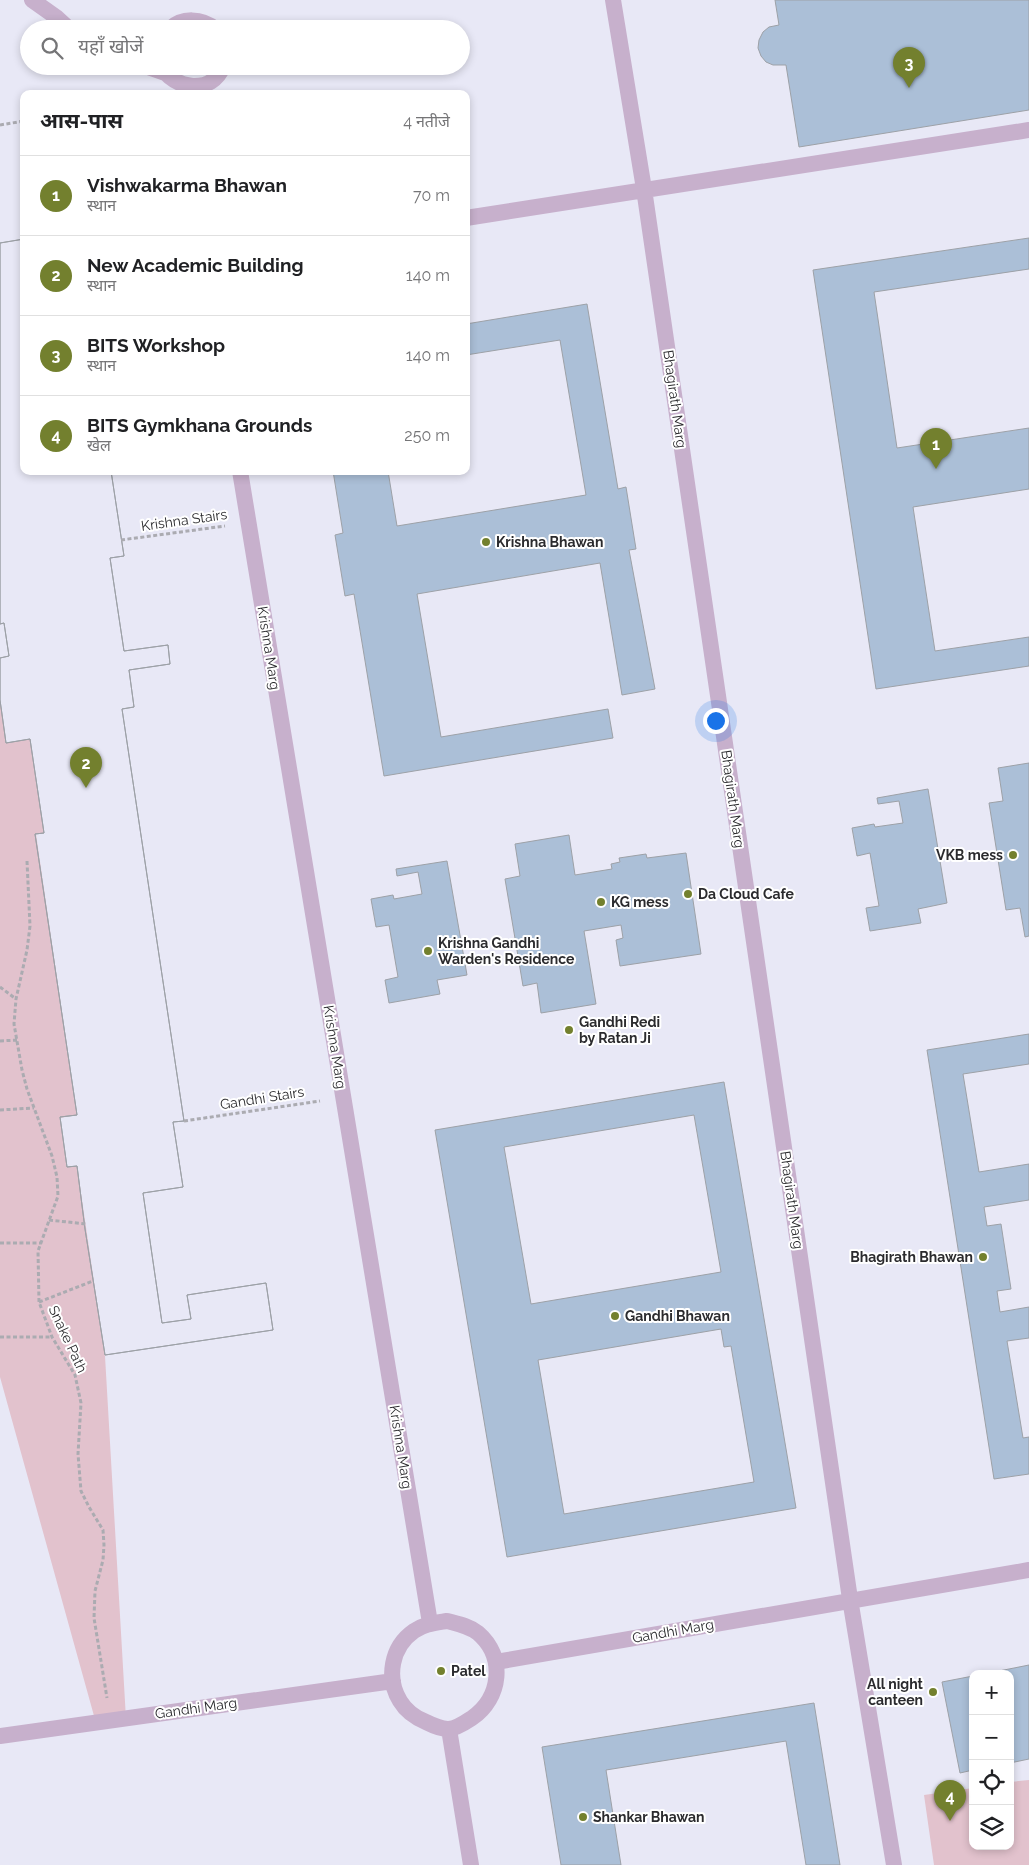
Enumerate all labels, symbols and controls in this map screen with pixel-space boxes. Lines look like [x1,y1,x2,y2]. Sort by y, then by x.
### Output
search box [20,20,470,75]
icon: search [38,34,66,62]
text: यहाँ खोजें [78,35,143,57]
pin: 3 [893,47,925,88]
text: आस-पास [40,108,123,133]
text: 4 नतीजे [403,112,450,131]
text: Vishwakarma Bhawan [87,174,287,196]
text: 1 [52,186,60,205]
text: 70 m [413,186,450,205]
text: स्थान [87,196,116,215]
text: New Academic Building [87,254,303,276]
text: 2 [51,266,61,285]
text: 140 m [406,266,450,285]
text: स्थान [87,276,116,295]
text: BITS Workshop [87,334,225,356]
text: 3 [52,346,60,365]
text: 140 m [406,346,450,365]
street label: Bhagirath Marg [660,349,690,449]
text: स्थान [87,356,116,375]
text: BITS Gymkhana Grounds [87,414,312,436]
text: 4 [51,426,61,445]
text: 250 m [404,426,450,445]
pin: 1 [920,428,952,469]
text: खेल [87,436,111,455]
street label: Krishna Stairs [140,506,228,534]
place label: Krishna Bhawan [496,534,603,550]
marker: Krishna Bhawan [480,536,492,548]
street label: Krishna Marg [254,605,284,691]
your location [703,708,729,734]
pin: 2 [70,747,102,788]
street label: Bhagirath Marg [718,749,748,849]
place label: VKB mess [936,847,1003,863]
marker: VKB mess [1007,849,1019,861]
place label: Da Cloud Cafe [698,886,795,902]
marker: Da Cloud Cafe [682,888,694,900]
place label: KG mess [611,894,669,910]
marker: KG mess [595,896,607,908]
place label: Krishna Gandhi Warden's Residence [438,935,575,967]
marker: Krishna Gandhi Warden's Residence [422,945,434,957]
street label: Krishna Marg [320,1004,350,1090]
place label: Gandhi Redi by Ratan Ji [579,1014,660,1046]
marker: Gandhi Redi by Ratan Ji [563,1024,575,1036]
street label: Gandhi Stairs [219,1083,305,1113]
street label: Bhagirath Marg [777,1150,807,1250]
place label: Bhagirath Bhawan [850,1249,973,1265]
marker: Bhagirath Bhawan [977,1251,989,1263]
street label: Snake Path [45,1303,91,1375]
place label: Gandhi Bhawan [625,1308,730,1324]
marker: Gandhi Bhawan [609,1310,621,1322]
street label: Krishna Marg [386,1404,416,1490]
street label: Gandhi Marg [631,1616,715,1646]
place label: Patel [451,1663,486,1679]
marker: Patel [435,1665,447,1677]
map controls [969,1670,1014,1850]
button: + [969,1670,1014,1715]
place label: All night canteen [867,1676,924,1708]
marker: All night canteen [927,1686,939,1698]
street label: Gandhi Marg [154,1694,238,1722]
button: − [969,1715,1014,1760]
button: locate [969,1760,1014,1805]
pin: 4 [934,1780,966,1821]
button: layers [969,1805,1014,1850]
place label: Shankar Bhawan [593,1809,705,1825]
marker: Shankar Bhawan [577,1811,589,1823]

